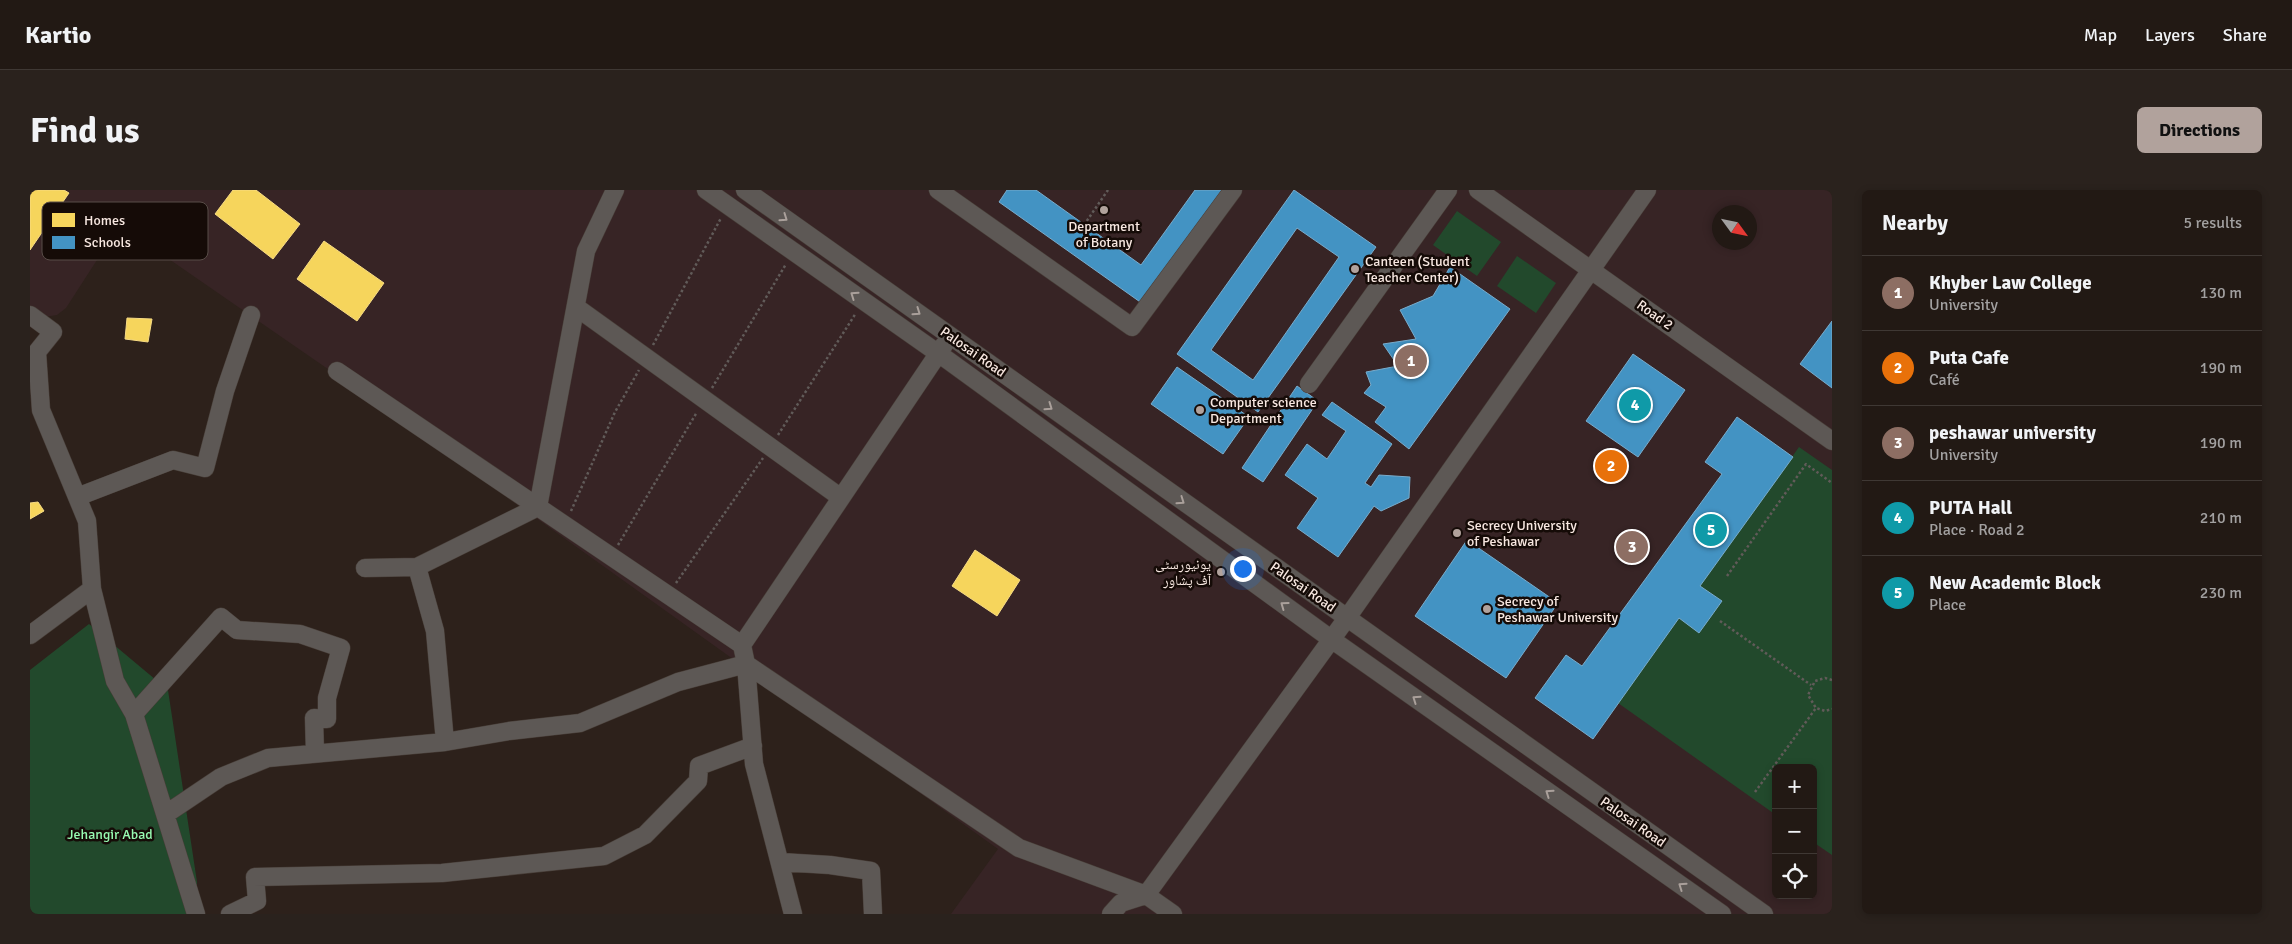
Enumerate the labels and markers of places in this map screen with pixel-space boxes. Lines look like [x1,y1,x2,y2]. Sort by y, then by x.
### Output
marker: Department of Botany [1098,204,1110,216]
place label: Department of Botany [1068,218,1140,251]
place label: Canteen (Student Teacher Center) [1365,253,1470,286]
marker: Canteen (Student Teacher Center) [1349,263,1361,275]
pin: 1 [1395,342,1427,380]
pin: 4 [1619,386,1651,424]
place label: Computer science Department [1210,394,1317,427]
marker: Computer science Department [1194,404,1206,416]
pin: 2 [1595,447,1627,485]
pin: 5 [1695,511,1727,549]
place label: Secrecy University of Peshawar [1467,517,1577,550]
marker: Secrecy University of Peshawar [1451,527,1463,539]
pin: 3 [1616,528,1648,566]
place label: یونیورسٹی آف پشاور [1155,556,1211,589]
marker: یونیورسٹی آف پشاور [1215,566,1227,578]
place label: Secrecy of Peshawar University [1497,593,1618,626]
marker: Secrecy of Peshawar University [1481,603,1493,615]

